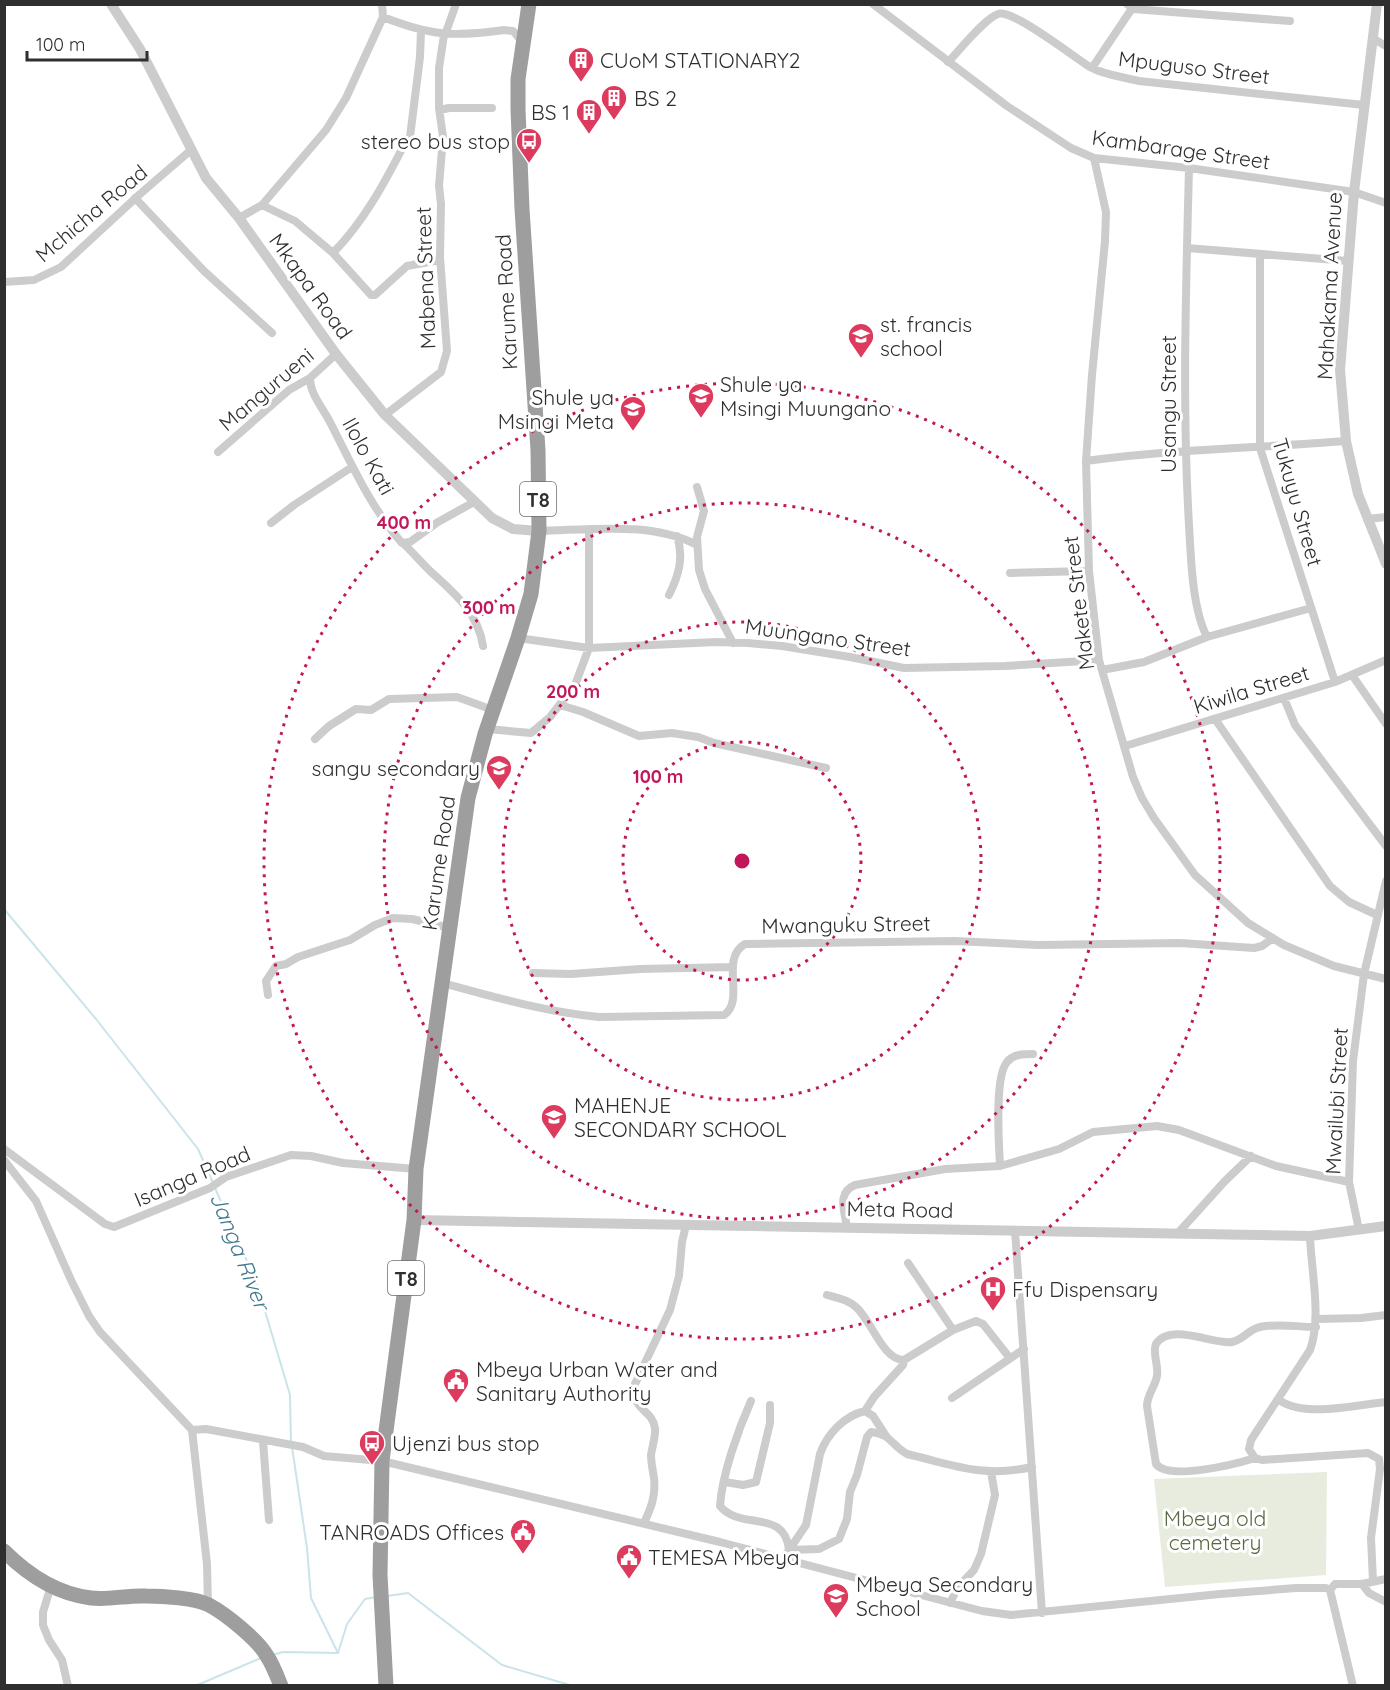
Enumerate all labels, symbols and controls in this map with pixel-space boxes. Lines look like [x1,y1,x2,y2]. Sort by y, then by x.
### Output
scale bar [27,24,147,62]
text: 100 m [36,33,85,56]
building icon: CUoM STATIONARY2 [566,45,596,83]
street label: Mpuguso Street [1117,45,1271,89]
place label: CUoM STATIONARY2 [600,47,800,73]
building icon: BS 2 [599,83,629,121]
place label: BS 2 [634,85,677,111]
building icon: BS 1 [574,97,604,135]
place label: BS 1 [531,99,570,125]
street label: Kambarage Street [1090,124,1272,174]
bus stop icon: stereo bus stop [514,126,544,164]
place label: stereo bus stop [361,128,510,154]
street label: Mchicha Road [30,159,152,267]
street label: Mahakama Avenue [1311,191,1347,381]
street label: Mabena Street [410,206,440,350]
street label: Mkapa Road [264,228,358,344]
street label: Karume Road [489,234,523,370]
place label: st. francis school [880,311,972,361]
school or university icon: st. francis school [846,321,876,359]
street label: Usangu Street [1155,335,1181,473]
street label: Mangurueni [213,342,319,436]
place label: Shule ya Msingi Muungano [720,371,891,421]
school or university icon: Shule ya Msingi Muungano [686,381,716,419]
place label: Shule ya Msingi Meta [498,384,614,434]
school or university icon: Shule ya Msingi Meta [618,394,648,432]
street label: Ilolo Kati [337,413,401,499]
street label: Tukuyu Street [1267,435,1329,569]
road number: T8 [520,482,556,516]
text: 400 m [377,511,431,534]
street label: Makete Street [1057,535,1099,671]
text: 300 m [462,596,516,619]
street label: Muungano Street [743,613,913,661]
street label: Kiwila Street [1190,659,1312,719]
text: 200 m [546,680,600,703]
school or university icon: sangu secondary [484,753,514,791]
place label: sangu secondary [312,755,480,781]
text: 100 m [633,765,683,788]
street label: Karume Road [416,794,460,932]
centre of rings [732,851,752,871]
street label: Mwanguku Street [761,910,931,938]
street label: Mwailubi Street [1319,1027,1353,1175]
place label: MAHENJE SECONDARY SCHOOL [574,1092,787,1142]
school or university icon: MAHENJE SECONDARY SCHOOL [539,1102,569,1140]
street label: Isanga Road [130,1140,254,1212]
water label: Janga River [204,1189,277,1316]
street label: Meta Road [846,1195,954,1223]
road number: T8 [388,1261,424,1295]
hospital icon: Ffu Dispensary [978,1274,1008,1312]
place label: Ffu Dispensary [1012,1276,1158,1302]
place label: Mbeya Urban Water and Sanitary Authority [476,1356,718,1406]
public building icon: Mbeya Urban Water and Sanitary Authority [441,1366,471,1404]
bus stop icon: Ujenzi bus stop [357,1428,387,1466]
place label: Ujenzi bus stop [392,1430,539,1456]
park label: Mbeya old cemetery [1164,1505,1266,1555]
public building icon: TANROADS Offices [508,1517,538,1555]
place label: TANROADS Offices [319,1519,504,1545]
public building icon: TEMESA Mbeya [614,1542,644,1580]
place label: TEMESA Mbeya [648,1544,800,1570]
place label: Mbeya Secondary School [856,1571,1033,1621]
school or university icon: Mbeya Secondary School [821,1581,851,1619]

